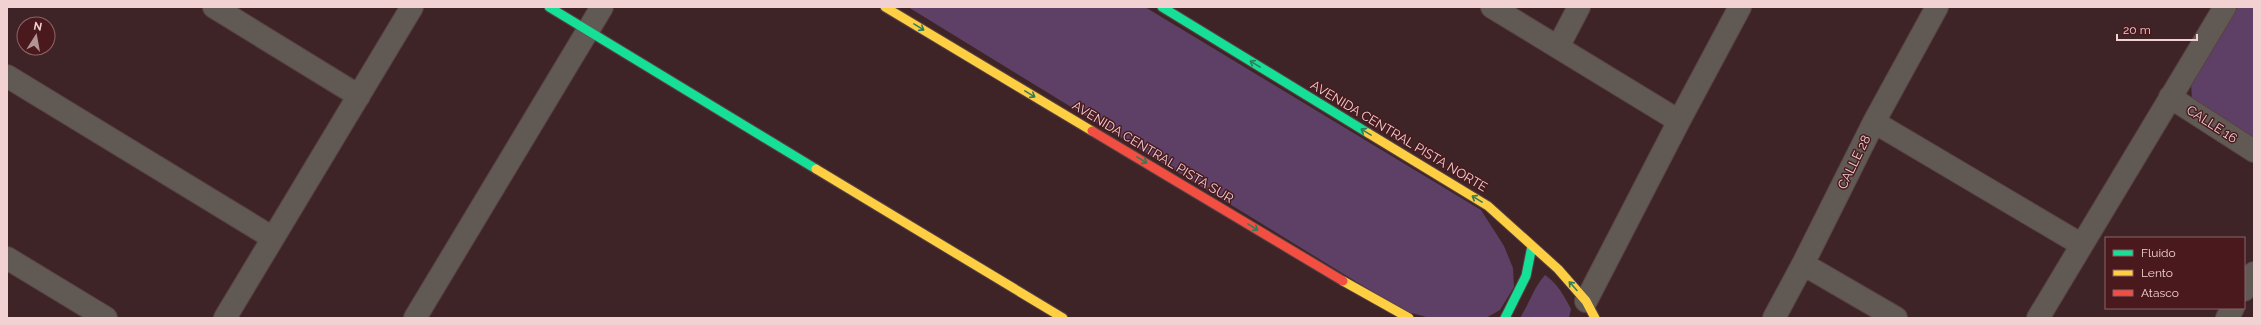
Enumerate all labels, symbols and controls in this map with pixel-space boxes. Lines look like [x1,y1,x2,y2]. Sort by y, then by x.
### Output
north arrow [16,16,56,56]
scale bar [2117,16,2197,42]
text: N [32,19,43,34]
one-way arrow [913,23,924,31]
text: 20 m [2123,23,2151,37]
one-way arrow [1249,59,1261,67]
street label: AVENIDA CENTRAL PISTA NORTE [1308,77,1490,195]
one-way arrow [1024,90,1036,98]
street label: AVENIDA CENTRAL PISTA SUR [1070,98,1236,206]
street label: CALLE 16 [2184,102,2240,146]
one-way arrow [1360,127,1372,135]
street label: CALLE 28 [1834,132,1874,192]
one-way arrow [1136,157,1148,165]
one-way arrow [1471,195,1483,203]
one-way arrow [1247,224,1259,232]
legend [2105,237,2245,309]
text: Fluido [2141,246,2176,260]
text: Lento [2141,266,2173,280]
one-way arrow [1569,282,1578,292]
text: Atasco [2141,286,2179,300]

